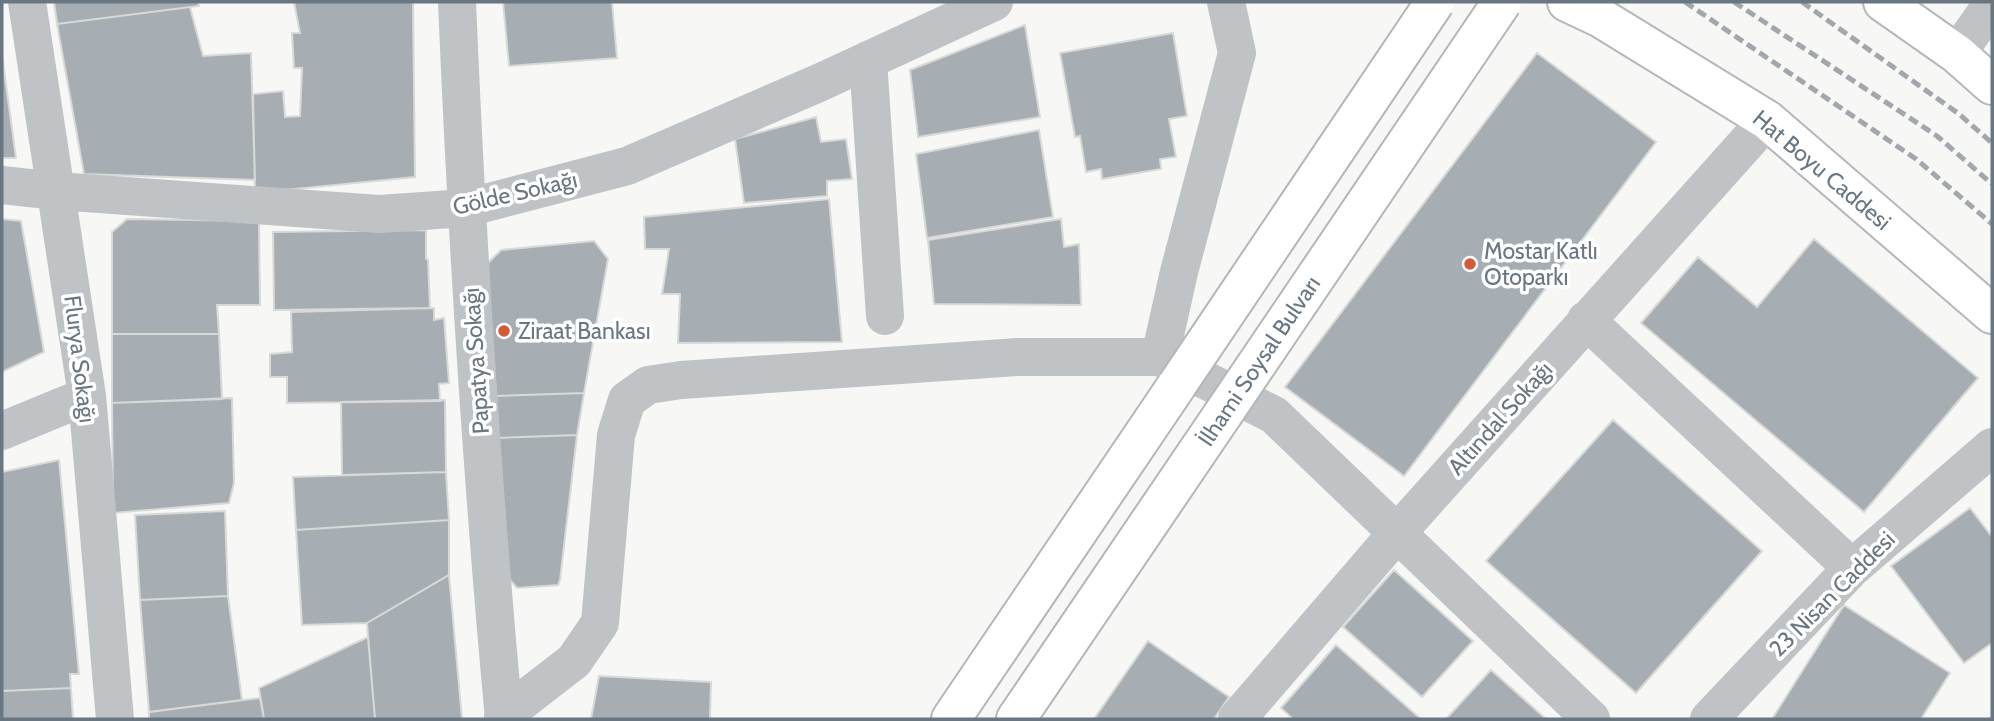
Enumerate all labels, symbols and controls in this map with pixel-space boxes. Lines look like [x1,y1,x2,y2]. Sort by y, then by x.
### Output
street label: Hat Boyu Caddesi [1747,104,1897,236]
street label: Gölde Sokağı [450,165,580,221]
place label: Mostar Katlı Otoparkı [1484,237,1598,291]
marker: Mostar Katlı Otoparkı [1462,256,1478,272]
street label: İlhami Soysal Bulvarı [1192,271,1326,451]
street label: Papatya Sokağı [457,287,495,435]
street label: Flurya Sokağı [58,294,102,424]
place label: Ziraat Bankası [518,317,651,345]
marker: Ziraat Bankası [496,323,512,339]
street label: Altındal Sokağı [1442,356,1558,480]
street label: 23 Nisan Caddesi [1763,525,1901,663]

